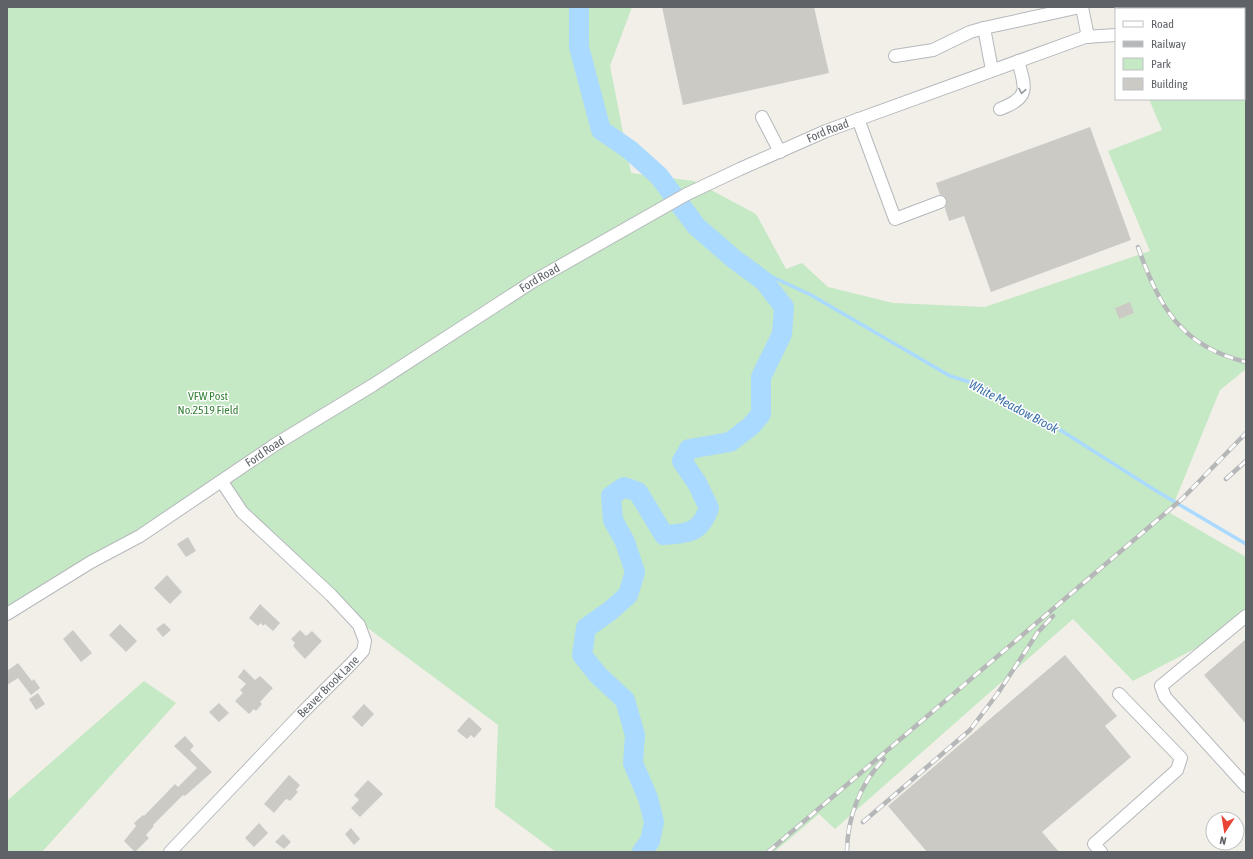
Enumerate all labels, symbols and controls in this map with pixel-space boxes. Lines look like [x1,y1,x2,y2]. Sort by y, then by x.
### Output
legend [1115,8,1245,100]
text: Road [1151,17,1174,31]
text: Railway [1151,37,1186,51]
text: Park [1151,57,1172,71]
text: Building [1151,77,1189,91]
one-way arrow [1019,88,1027,94]
street label: Ford Road [805,116,851,146]
street label: Ford Road [517,261,562,295]
water label: White Meadow Brook [966,376,1062,437]
park label: VFW Post No.2519 Field [178,389,238,417]
street label: Ford Road [243,434,287,470]
street label: Beaver Brook Lane [295,653,362,720]
north arrow [1205,811,1245,851]
text: N [1218,834,1227,847]

